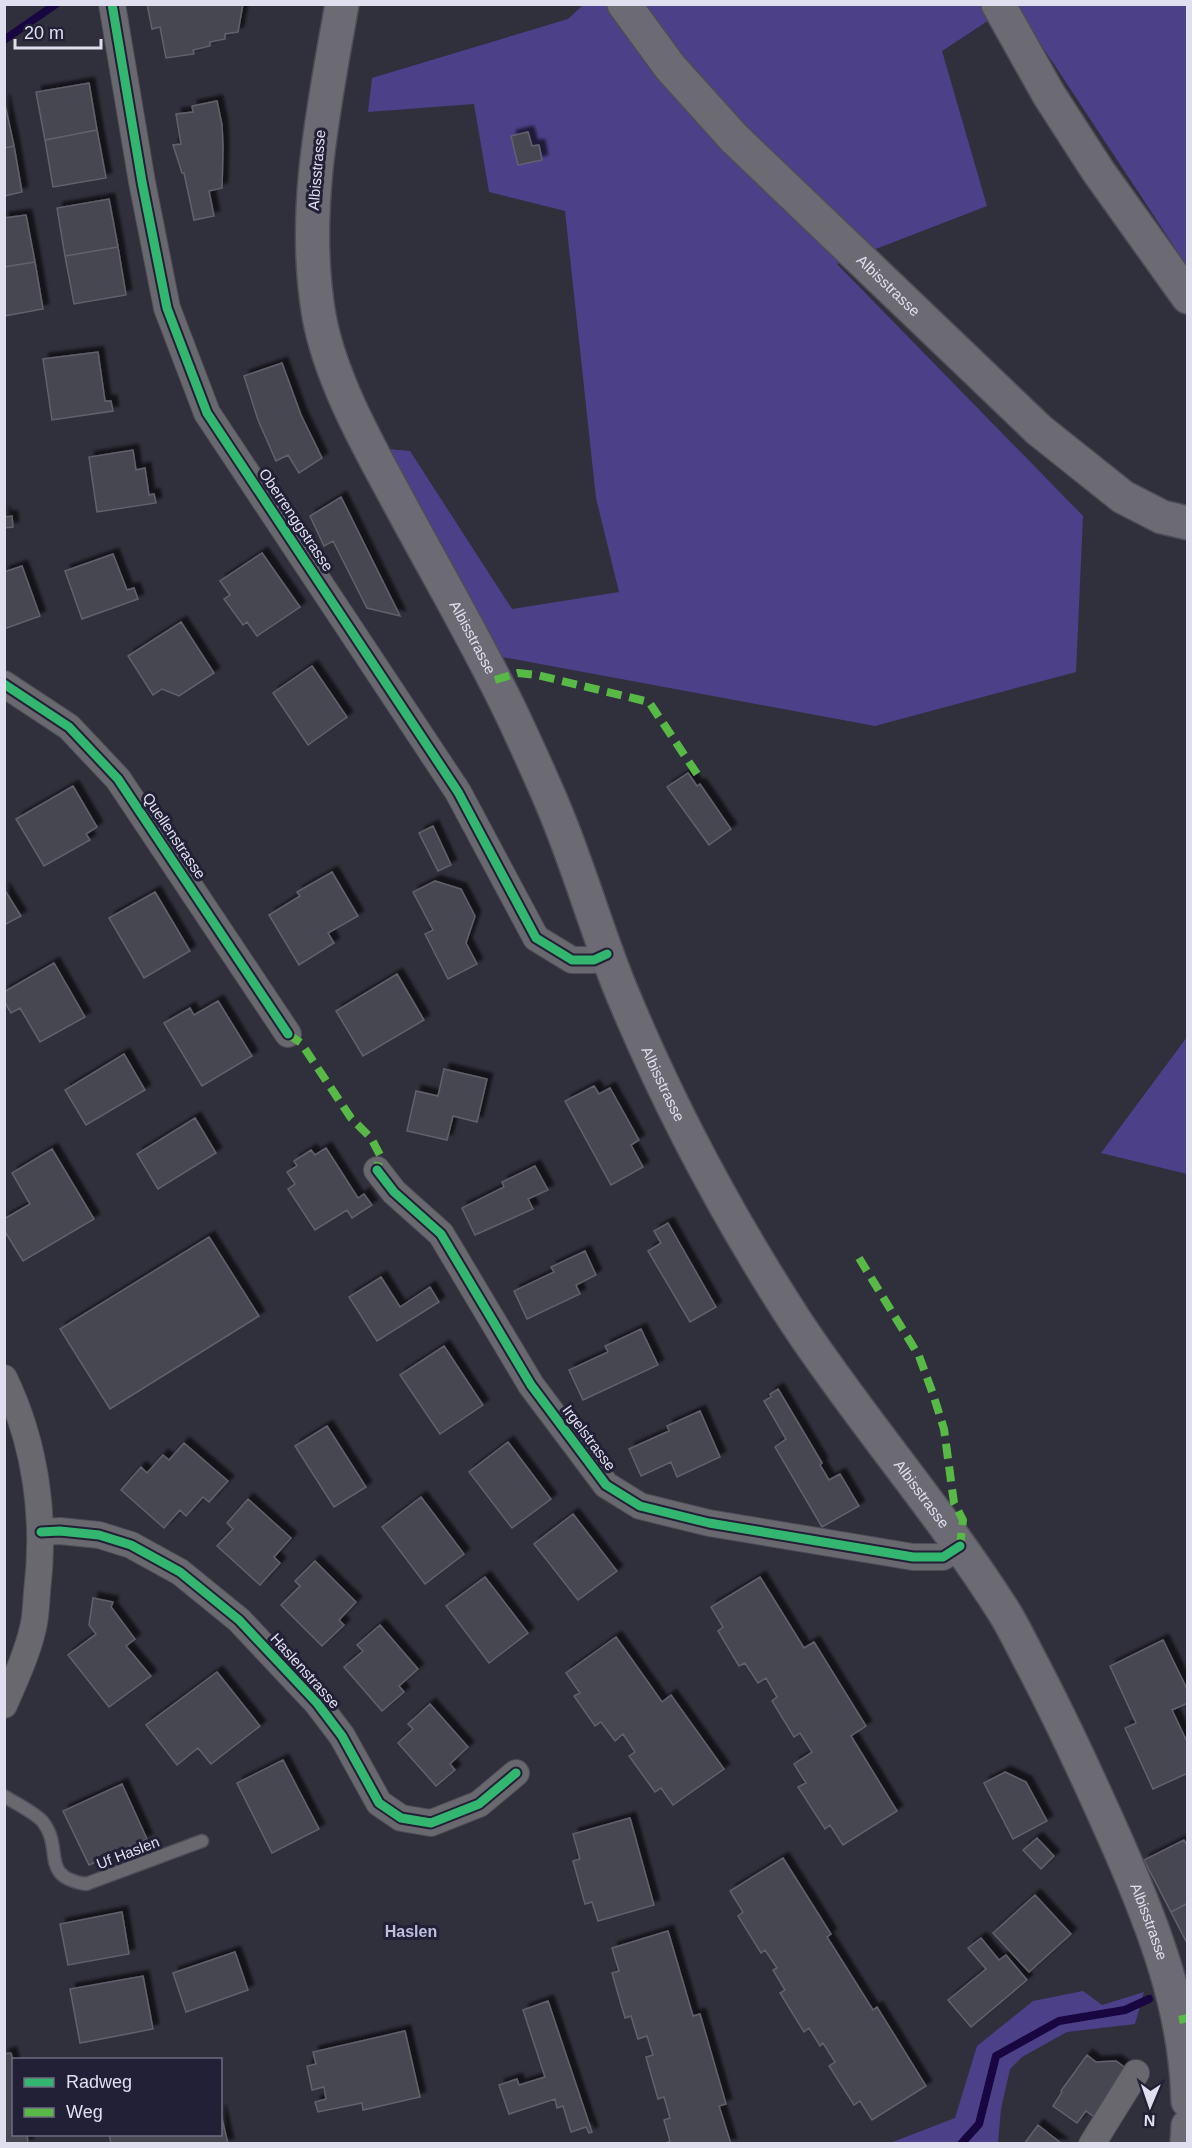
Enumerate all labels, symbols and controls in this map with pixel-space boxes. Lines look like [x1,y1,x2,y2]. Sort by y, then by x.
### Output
scale bar [15,12,100,50]
text: 20 m [24,23,64,43]
street label: Albisstrasse [305,129,328,211]
street label: Albisstrasse [853,251,924,319]
street label: Oberrenggstrasse [256,465,337,574]
street label: Albisstrasse [446,597,500,677]
street label: Quellenstrasse [139,789,209,882]
street label: Albisstrasse [638,1044,688,1124]
street label: Irgelstrasse [559,1402,620,1474]
street label: Albisstrasse [891,1456,953,1531]
street label: Haslenstrasse [267,1630,343,1712]
street label: Uf Haslen [94,1833,162,1872]
street label: Albisstrasse [1127,1880,1171,1962]
district label: Haslen [385,1923,437,1940]
legend [12,2058,222,2136]
text: Radweg [66,2072,132,2092]
north arrow [1120,2076,1180,2136]
text: Weg [66,2102,103,2122]
text: N [1143,2112,1156,2129]

